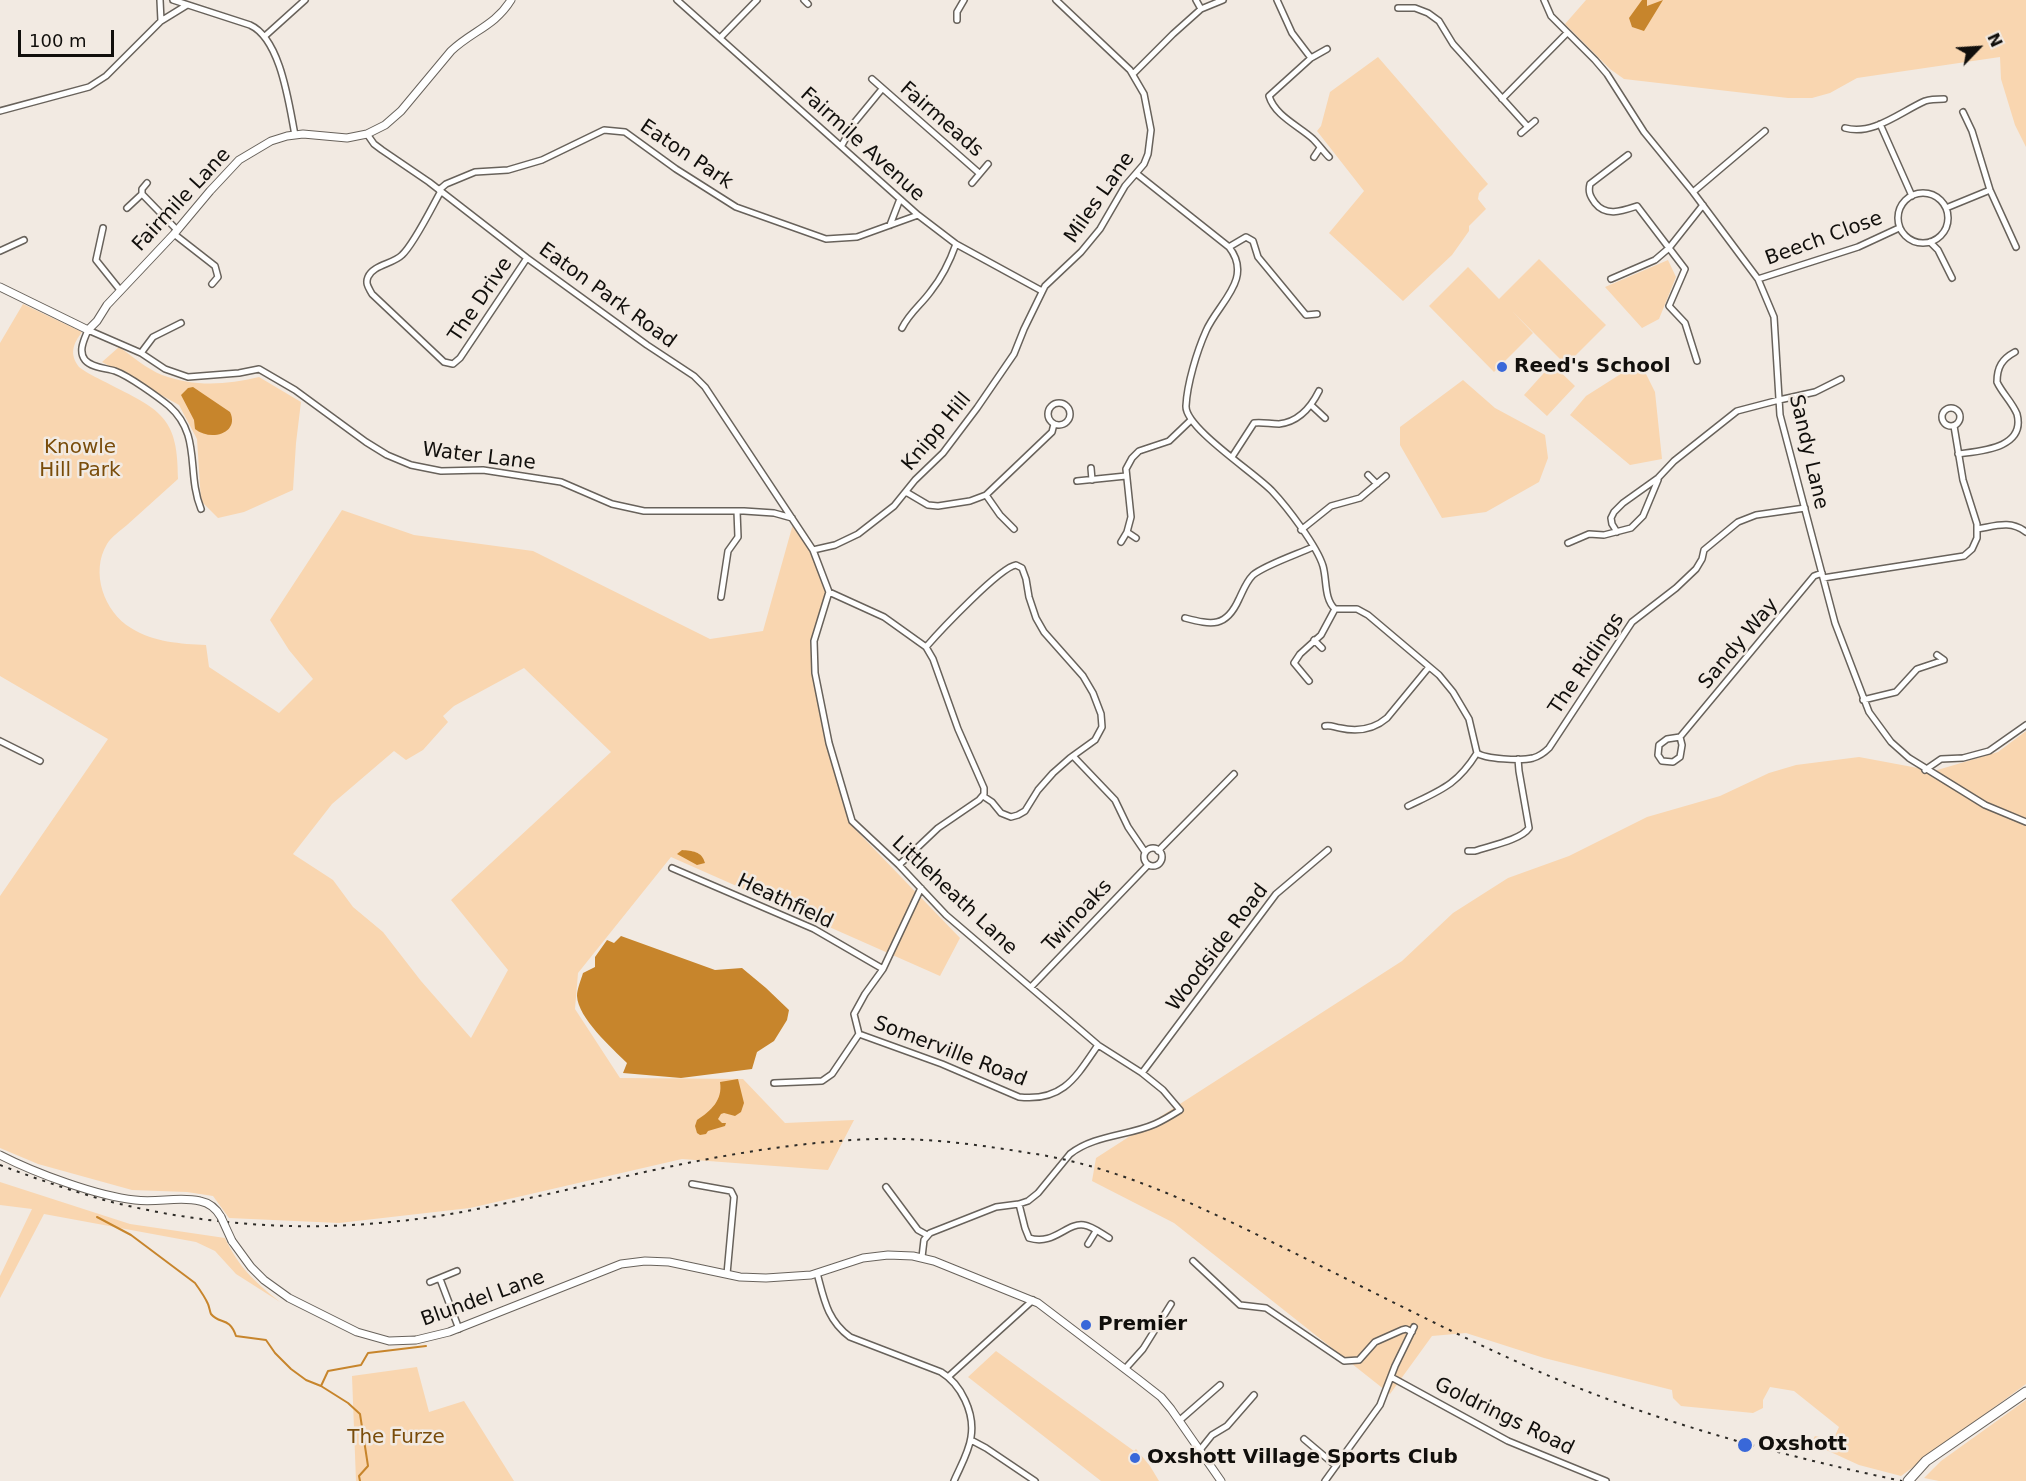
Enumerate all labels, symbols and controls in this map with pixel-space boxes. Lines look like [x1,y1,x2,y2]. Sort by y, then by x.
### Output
scale bar [21,18,117,56]
north arrow [1948,18,2008,78]
text: 100 m [29,30,87,51]
text: N [1983,30,2006,50]
street label: Fairmeads [894,77,988,163]
street label: Fairmile Avenue [795,83,929,207]
street label: Eaton Park [635,115,737,195]
street label: Fairmile Lane [128,143,236,257]
street label: Miles Lane [1060,148,1140,248]
street label: Beech Close [1762,207,1886,271]
street label: Eaton Park Road [534,238,680,354]
street label: The Drive [444,253,518,347]
place label: Reed's School [1514,355,1671,379]
marker: Reed's School [1495,360,1509,374]
street label: Knipp Hill [897,388,977,476]
street label: Sandy Lane [1783,392,1833,512]
park label: Knowle Hill Park [39,436,121,483]
street label: Water Lane [421,438,537,476]
street label: Sandy Way [1694,594,1784,694]
street label: The Ridings [1544,609,1630,719]
street label: Littleheath Lane [886,832,1022,960]
street label: Heathfield [733,869,837,935]
street label: Twinoaks [1039,875,1117,957]
street label: Woodside Road [1162,880,1274,1016]
street label: Somerville Road [870,1012,1030,1092]
street label: Blundel Lane [418,1266,548,1332]
place label: Premier [1098,1313,1187,1337]
marker: Premier [1079,1318,1093,1332]
street label: Goldrings Road [1430,1373,1578,1461]
park label: The Furze [347,1426,445,1450]
place label: Oxshott [1758,1433,1847,1457]
marker: Oxshott [1736,1436,1754,1454]
place label: Oxshott Village Sports Club [1147,1446,1458,1470]
marker: Oxshott Village Sports Club [1128,1451,1142,1465]

